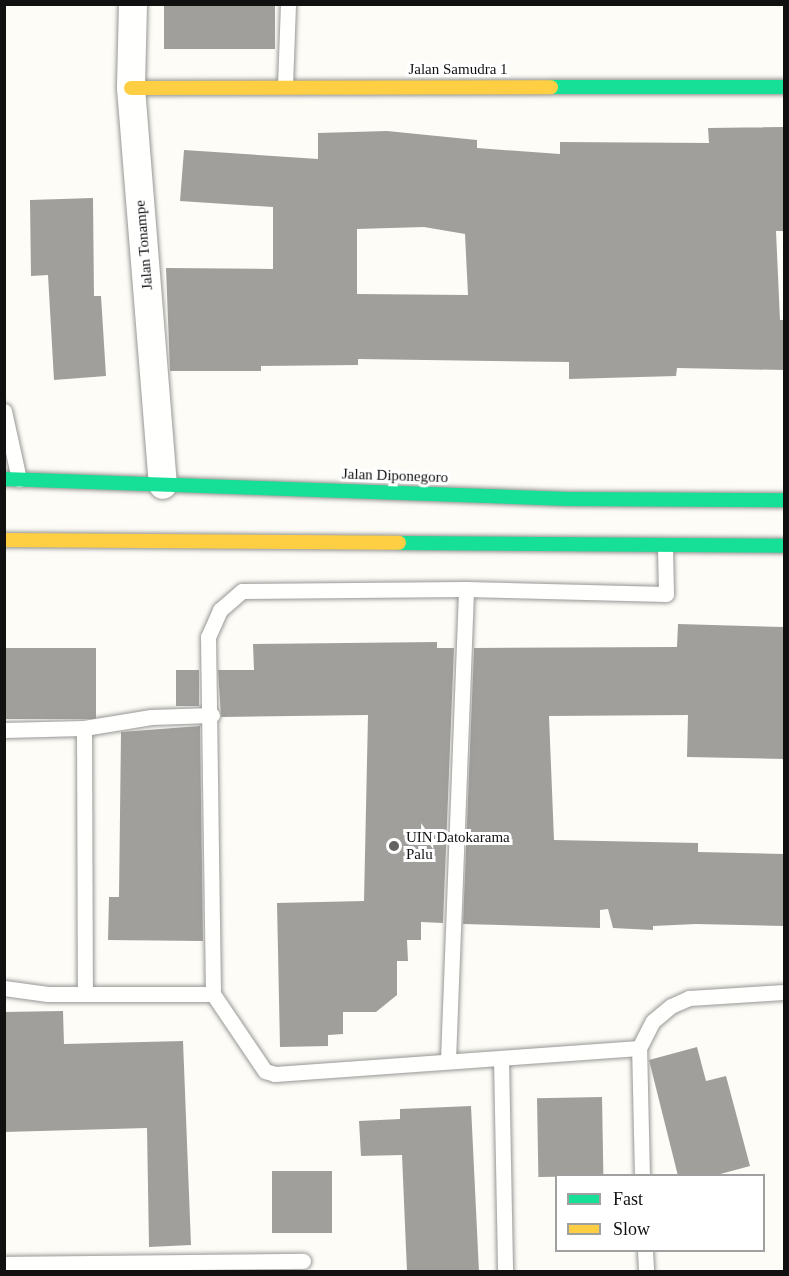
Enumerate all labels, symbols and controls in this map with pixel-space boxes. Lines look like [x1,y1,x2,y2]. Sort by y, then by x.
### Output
street label: Jalan Samudra 1 [408,61,508,79]
street label: Jalan Tonampe [131,199,157,291]
street label: Jalan Diponegoro [342,465,448,487]
place label: UIN Datokarama Palu [406,828,510,863]
marker: UIN Datokarama Palu [387,839,401,853]
legend [555,1174,765,1252]
text: Fast [613,1189,643,1209]
text: Slow [613,1219,650,1239]

